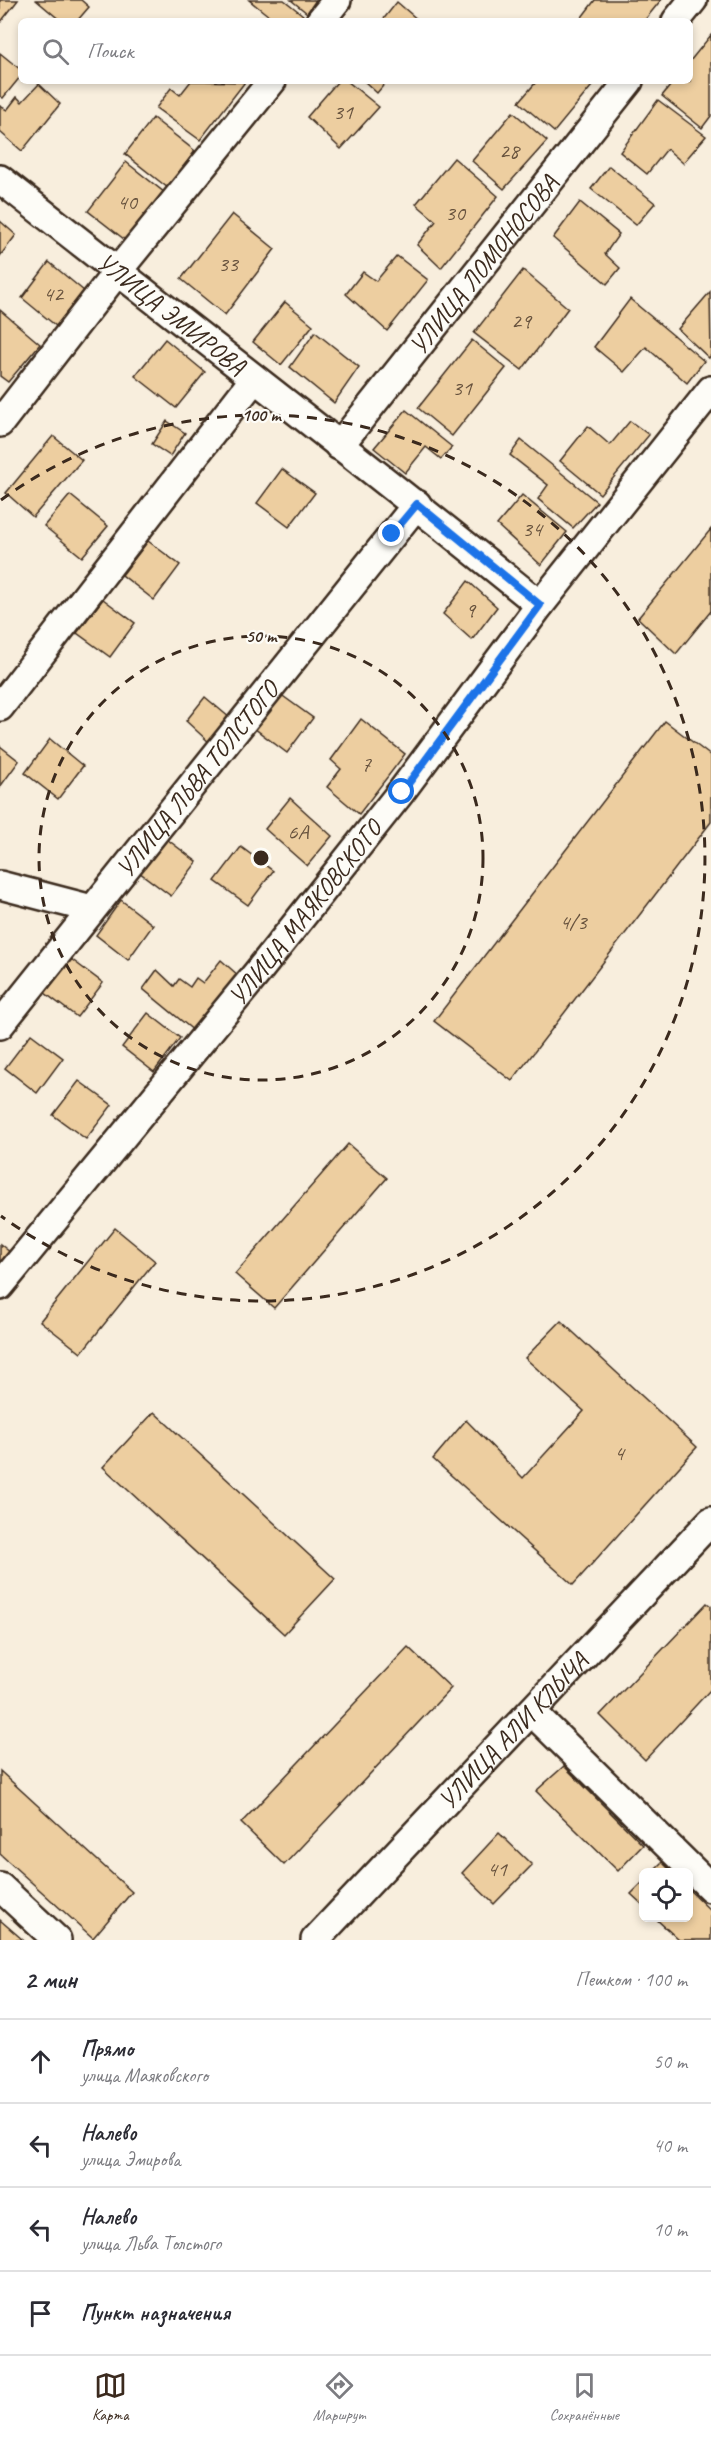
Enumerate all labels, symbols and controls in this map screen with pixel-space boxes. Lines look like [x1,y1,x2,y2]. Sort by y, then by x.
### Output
search box [18,18,693,84]
icon: search [39,35,72,68]
text: Поиск [87,37,133,65]
house number: 31 [333,98,354,126]
house number: 28 [499,137,521,165]
street label: УЛИЦА ЛОМОНОСОВА [402,167,566,361]
house number: 40 [117,188,139,216]
house number: 30 [445,199,467,227]
street label: УЛИЦА ЭМИРОВА [90,245,254,383]
house number: 33 [218,250,240,278]
house number: 42 [43,280,65,308]
house number: 29 [511,307,533,335]
house number: 31 [452,374,473,402]
text: 100 m [242,404,282,426]
house number: 34 [522,515,544,543]
route end [378,520,404,546]
house number: 9 [465,596,477,624]
text: 50 m [246,625,278,647]
street label: УЛИЦА ЛЬВА ТОЛСТОГО [108,672,287,884]
house number: 7 [361,750,372,778]
route start [388,778,414,804]
street label: УЛИЦА МАЯКОВСКОГО [221,811,391,1012]
house number: 6А [288,818,309,846]
centre of rings [251,848,271,868]
house number: 4/3 [559,908,589,936]
house number: 4 [614,1439,626,1467]
street label: УЛИЦА АЛИ КЛЫЧА [431,1644,596,1816]
house number: 41 [487,1855,508,1883]
map controls [639,1868,693,1922]
button: locate [639,1868,693,1922]
text: 2 мин [24,1963,77,1996]
text: Пешком · 100 m [575,1967,687,1992]
text: Прямо [81,2035,133,2063]
icon: ahead [24,2045,57,2078]
text: 50 m [653,2049,687,2074]
text: улица Маяковского [81,2063,208,2088]
text: Налево [81,2119,137,2147]
icon: left [24,2129,57,2162]
text: 40 m [653,2133,687,2158]
text: улица Эмирова [81,2147,180,2172]
text: Налево [81,2203,137,2231]
icon: left [24,2213,57,2246]
text: 10 m [653,2217,687,2242]
text: улица Льва Толстого [81,2231,221,2256]
icon: arrive [24,2297,57,2330]
text: Пункт назначения [81,2299,230,2327]
tab: Карта [92,2369,129,2425]
tab: Маршрут [313,2369,365,2425]
tab: Сохранённые [549,2369,619,2425]

